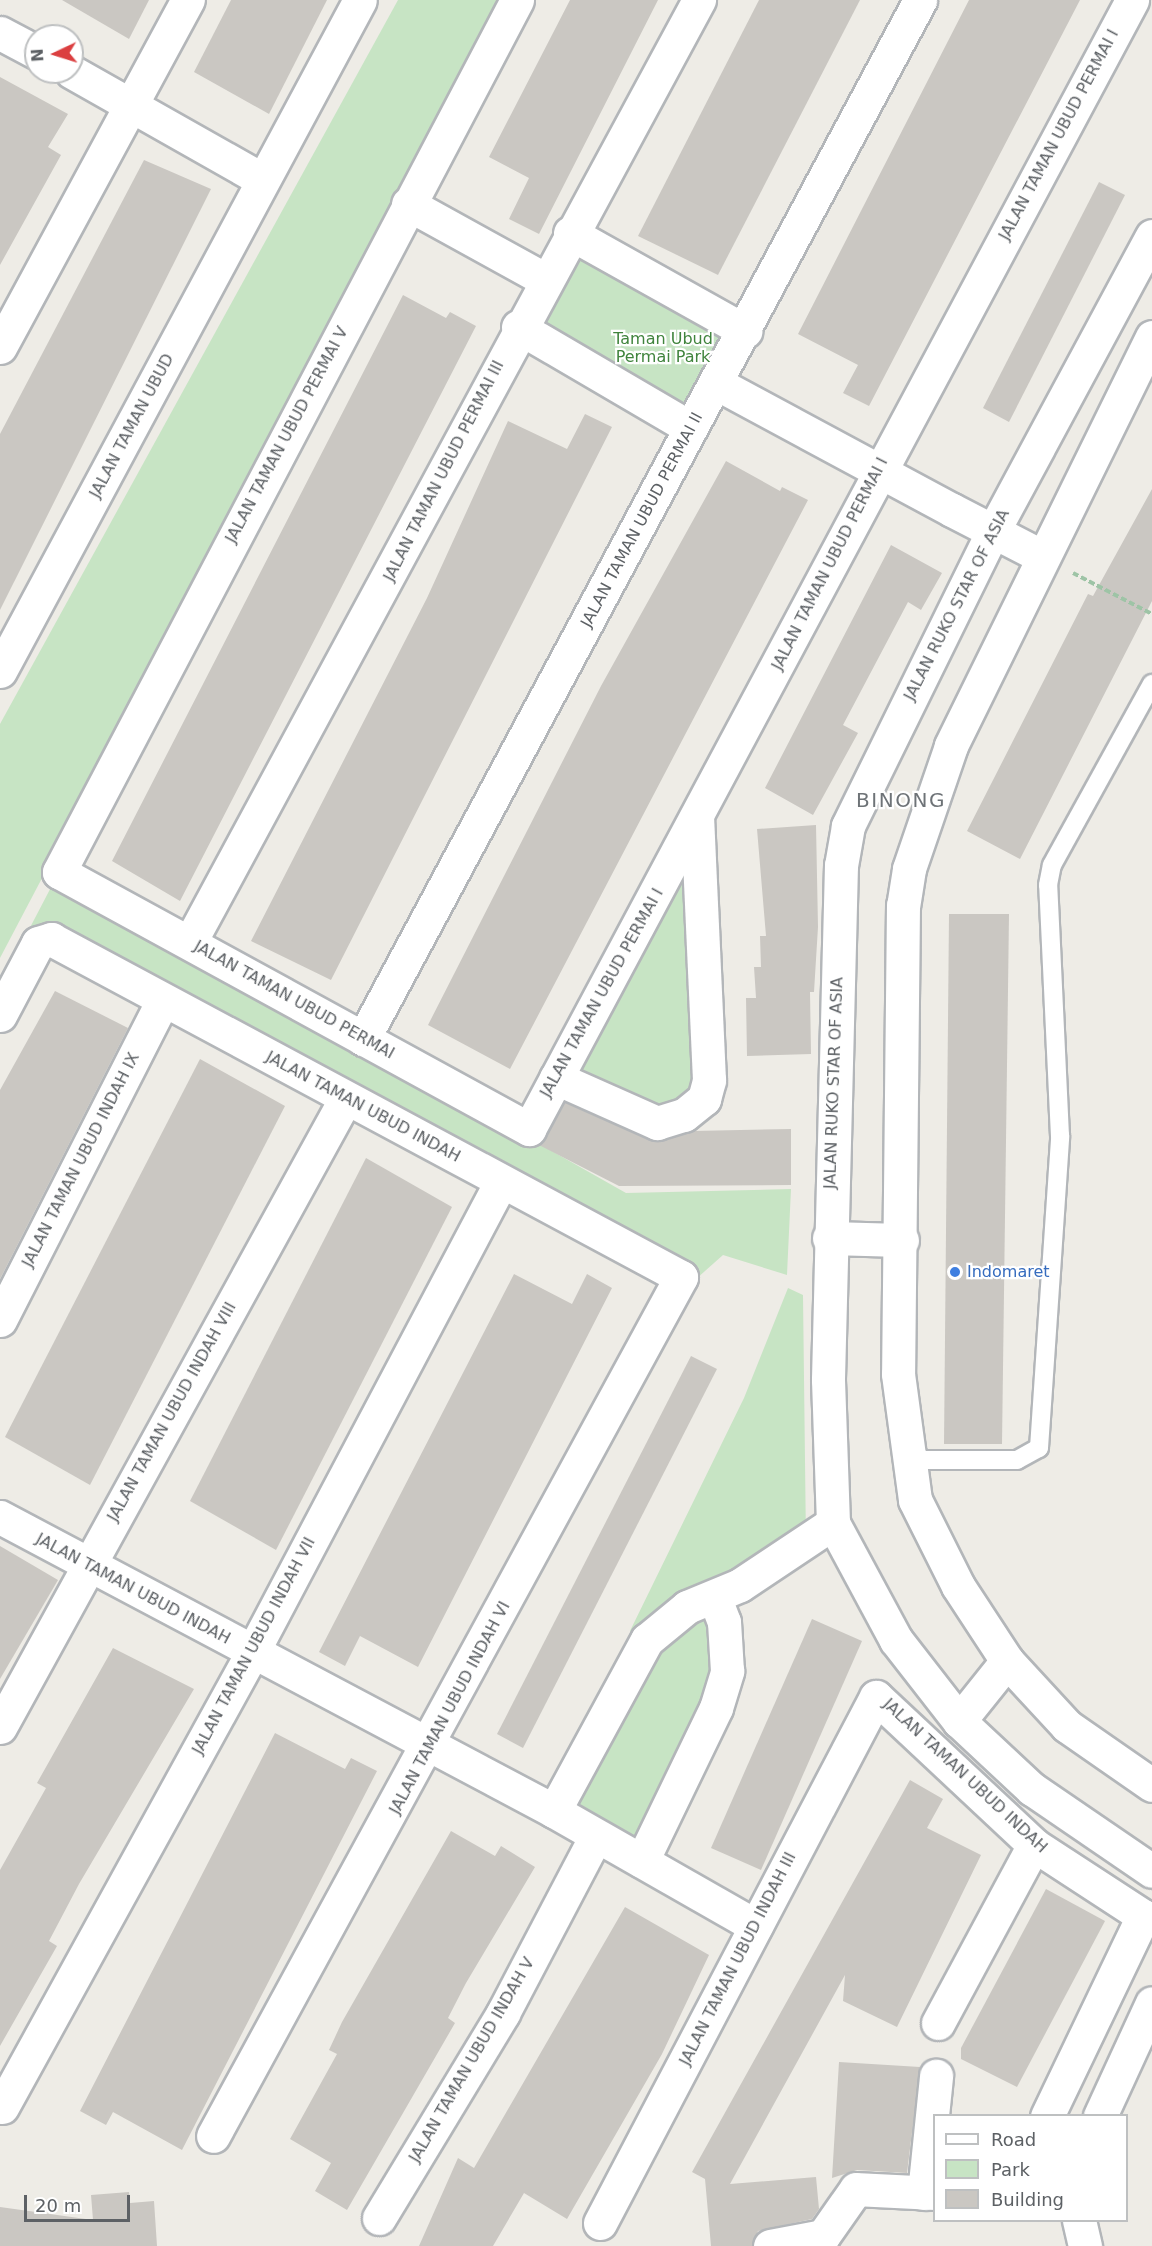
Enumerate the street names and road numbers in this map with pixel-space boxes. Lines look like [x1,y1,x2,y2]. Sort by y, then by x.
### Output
street label: JALAN TAMAN UBUD PERMAI I [995,26,1123,244]
street label: JALAN TAMAN UBUD PERMAI V [222,324,352,546]
street label: JALAN TAMAN UBUD [86,351,178,501]
street label: JALAN TAMAN UBUD PERMAI III [380,357,508,585]
street label: JALAN TAMAN UBUD PERMAI II [577,409,707,631]
street label: JALAN TAMAN UBUD PERMAI I [768,455,892,673]
street label: JALAN RUKO STAR OF ASIA [900,506,1014,704]
street label: JALAN TAMAN UBUD PERMAI I [536,885,668,1101]
street label: JALAN TAMAN UBUD PERMAI [190,937,398,1063]
street label: JALAN RUKO STAR OF ASIA [821,977,847,1189]
street label: JALAN TAMAN UBUD INDAH [262,1047,464,1167]
street label: JALAN TAMAN UBUD INDAH IX [18,1050,144,1270]
street label: JALAN TAMAN UBUD INDAH VIII [104,1299,240,1525]
street label: JALAN TAMAN UBUD INDAH [32,1529,234,1649]
street label: JALAN TAMAN UBUD INDAH VII [189,1534,319,1758]
street label: JALAN TAMAN UBUD INDAH VI [386,1598,514,1818]
street label: JALAN TAMAN UBUD INDAH [879,1695,1051,1857]
street label: JALAN TAMAN UBUD INDAH III [676,1849,800,2069]
street label: JALAN TAMAN UBUD INDAH V [405,1954,539,2166]

